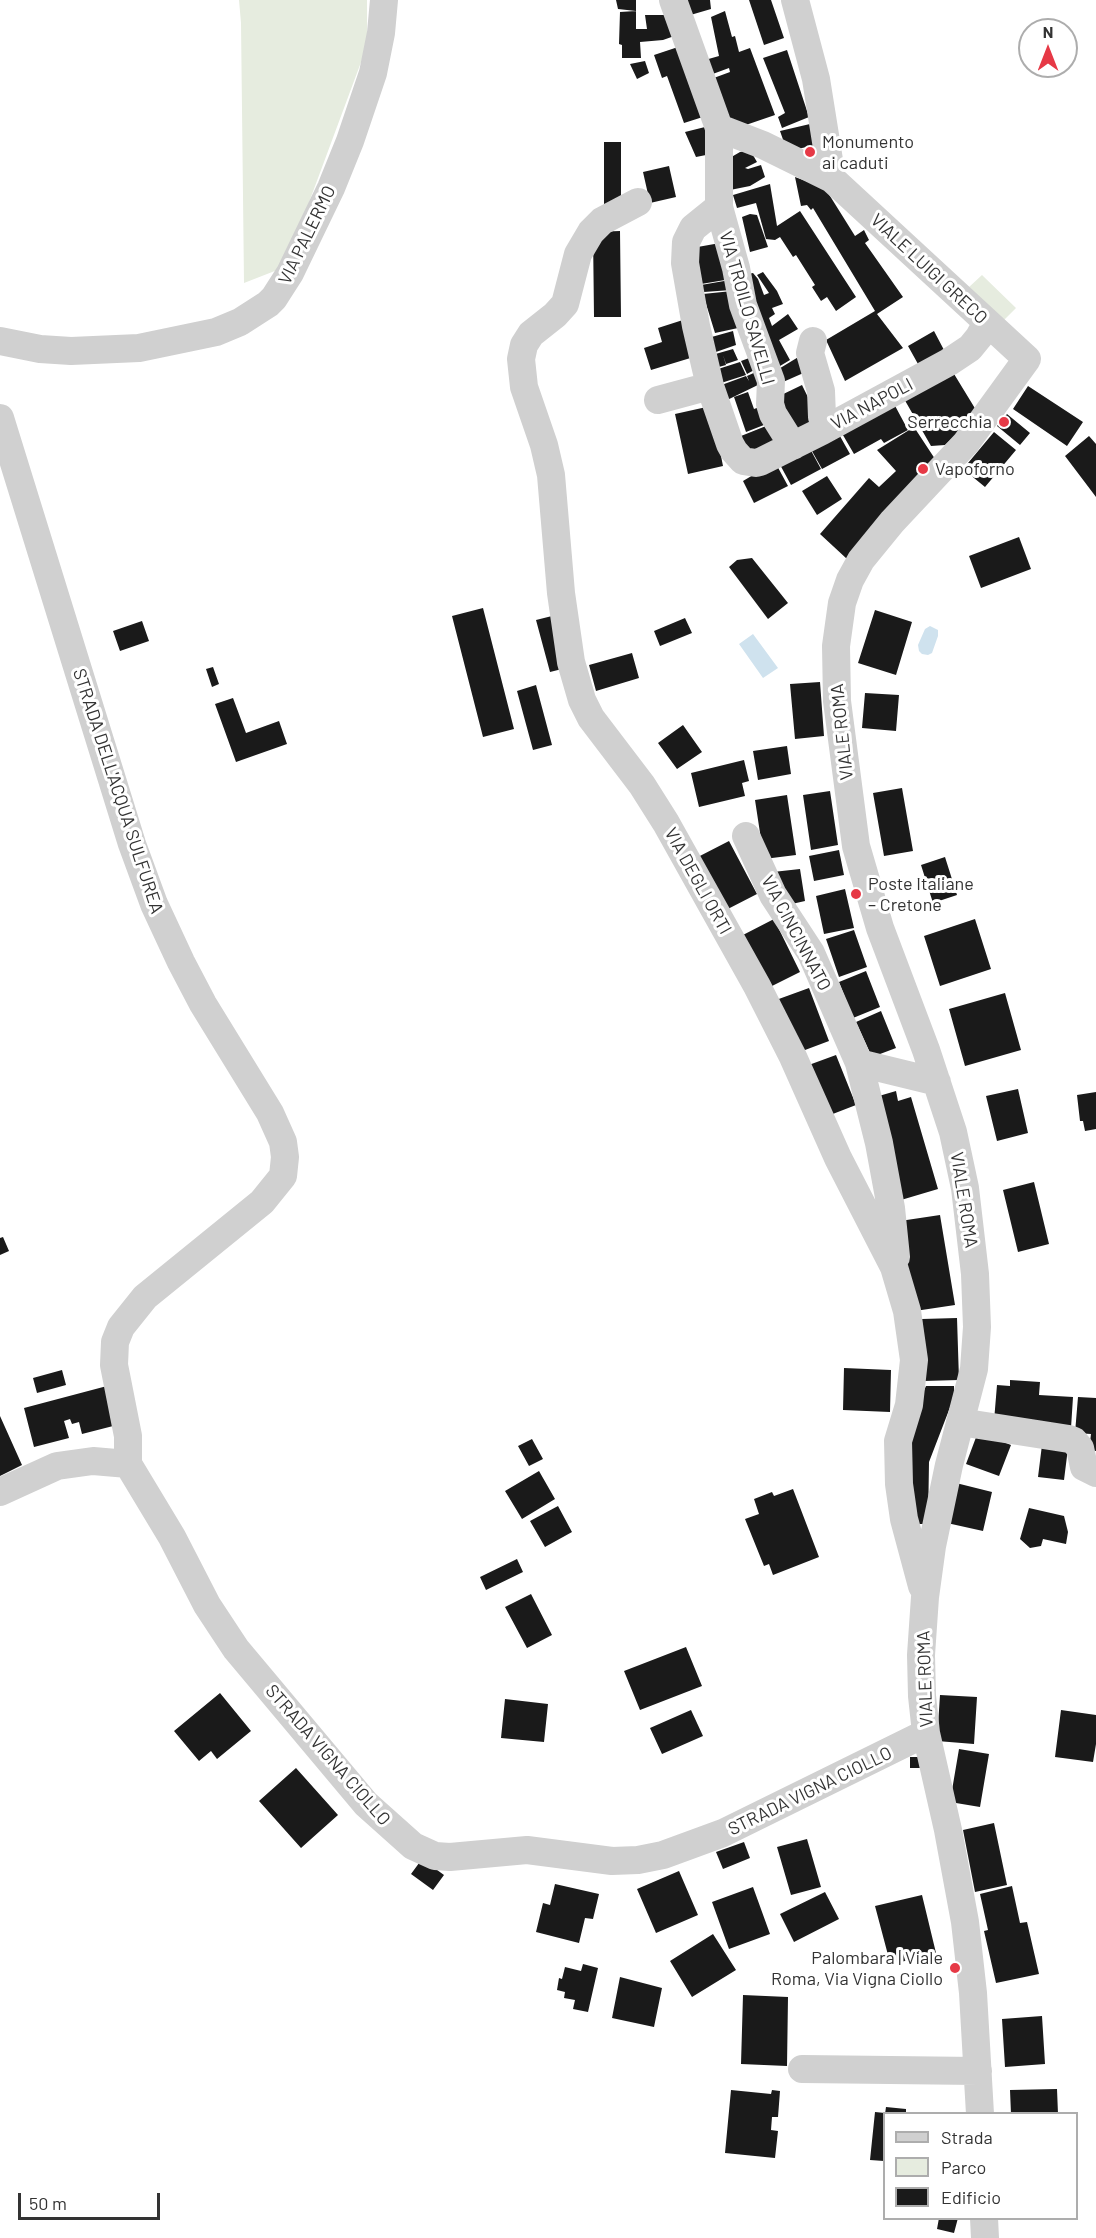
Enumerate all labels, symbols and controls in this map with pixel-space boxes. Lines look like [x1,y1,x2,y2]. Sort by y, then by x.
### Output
north arrow [1018,18,1078,78]
text: N [1043,22,1053,41]
place label: Monumento ai caduti [822,131,914,174]
marker: Monumento ai caduti [803,145,817,159]
street label: VIA PALERMO [274,182,340,288]
street label: VIALE LUIGI GRECO [866,209,992,329]
street label: VIA TROILO SAVELLI [715,229,779,387]
street label: VIA NAPOLI [827,373,917,435]
place label: Serrecchia [907,411,992,433]
marker: Serrecchia [997,415,1011,429]
place label: Vapoforno [935,458,1015,480]
marker: Vapoforno [916,462,930,476]
street label: STRADA DELL'ACQUA SULFUREA [68,666,168,916]
street label: VIALE ROMA [826,683,858,781]
street label: VIA DEGLI ORTI [660,824,736,938]
street label: VIA CINCINNATO [757,872,835,994]
place label: Poste Italiane – Cretone [868,873,974,916]
marker: Poste Italiane – Cretone [849,887,863,901]
street label: VIALE ROMA [946,1150,982,1250]
street label: VIALE ROMA [913,1630,937,1728]
street label: STRADA VIGNA CIOLLO [261,1680,395,1830]
street label: STRADA VIGNA CIOLLO [725,1742,895,1840]
place label: Palombara | Viale Roma, Via Vigna Ciollo [771,1947,943,1990]
marker: Palombara | Viale Roma, Via Vigna Ciollo [948,1961,962,1975]
legend [883,2112,1078,2220]
text: Strada [941,2126,993,2148]
text: Parco [941,2156,986,2178]
scale bar [21,2181,164,2219]
text: Edificio [941,2186,1001,2208]
text: 50 m [29,2192,67,2214]

